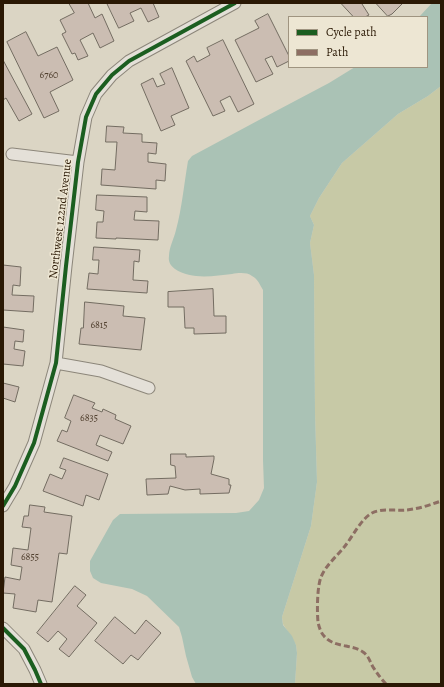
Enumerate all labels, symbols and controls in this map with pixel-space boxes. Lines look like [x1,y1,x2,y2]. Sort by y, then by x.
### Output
legend [288,16,428,68]
text: Cycle path [326,24,377,40]
text: Path [326,44,348,60]
house number: 6760 [40,70,58,82]
street label: Northwest 122nd Avenue [47,158,75,280]
house number: 6815 [90,320,108,332]
house number: 6835 [80,413,98,425]
house number: 6855 [21,552,39,564]

